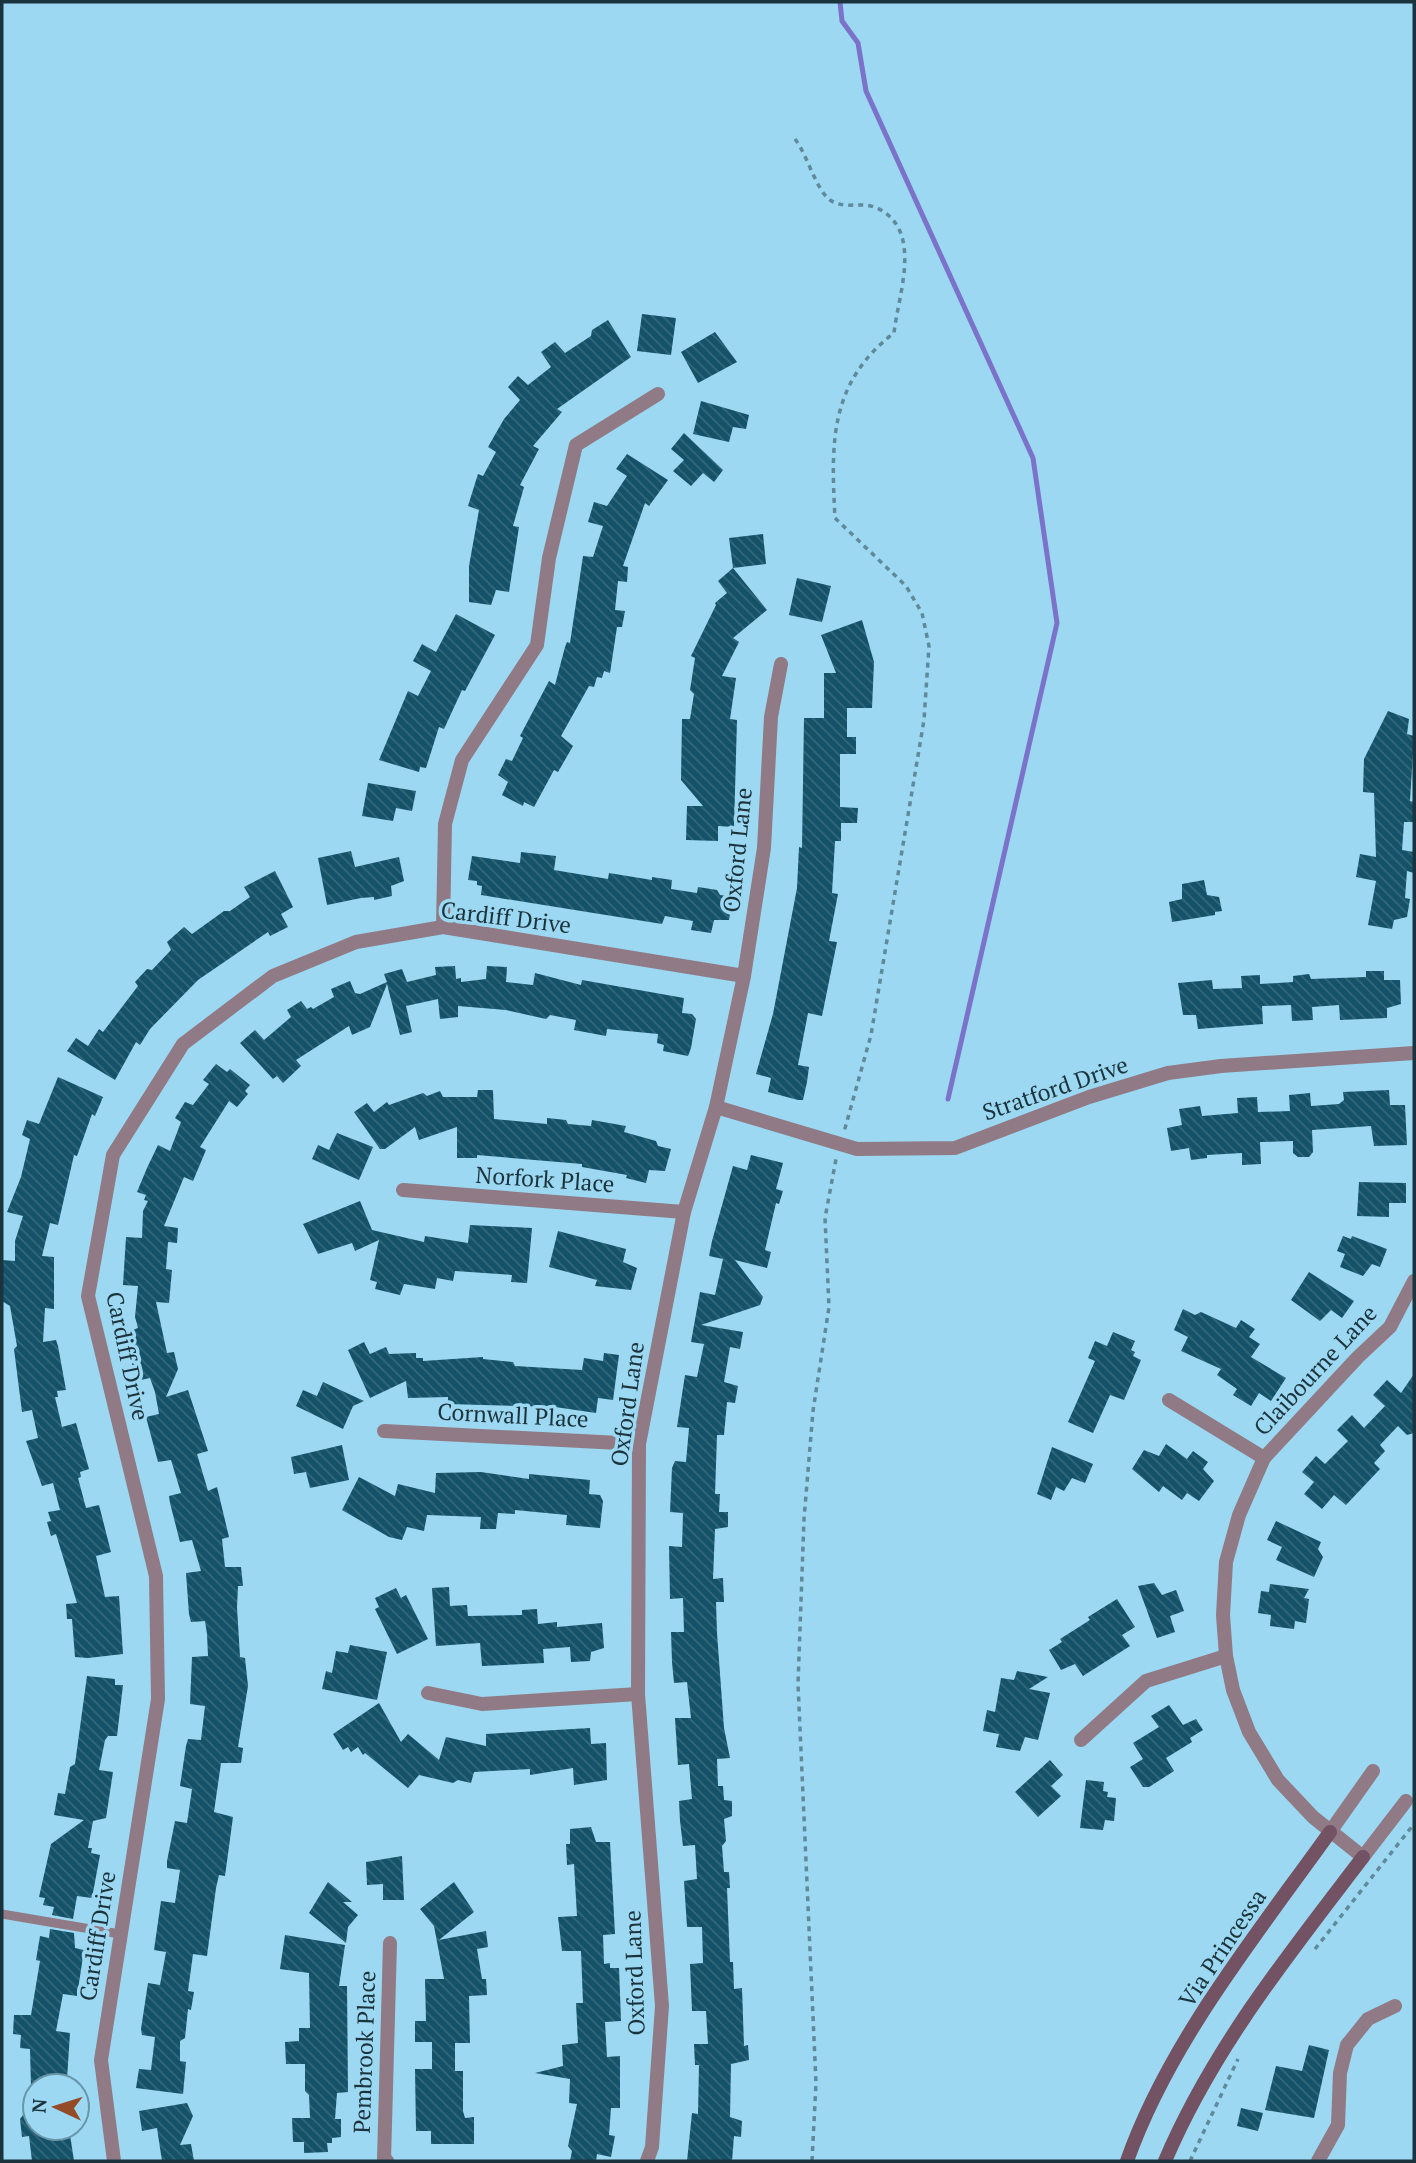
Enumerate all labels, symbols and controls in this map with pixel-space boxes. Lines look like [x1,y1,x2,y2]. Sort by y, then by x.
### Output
street label: Oxford Lane [715,786,759,914]
street label: Cardiff Drive [439,894,573,940]
street label: Stratford Drive [978,1049,1132,1127]
street label: Norfork Place [475,1159,615,1199]
street label: Cardiff Drive [99,1289,157,1423]
street label: Claibourne Lane [1246,1298,1384,1442]
street label: Oxford Lane [603,1340,651,1468]
street label: Cornwall Place [437,1396,589,1434]
street label: Cardiff Drive [71,1869,123,2003]
street label: Via Princessa [1171,1882,1273,2013]
street label: Oxford Lane [616,1910,652,2036]
street label: Pembrook Place [346,1970,382,2134]
north arrow [21,2072,91,2142]
text: N [26,2097,52,2114]

